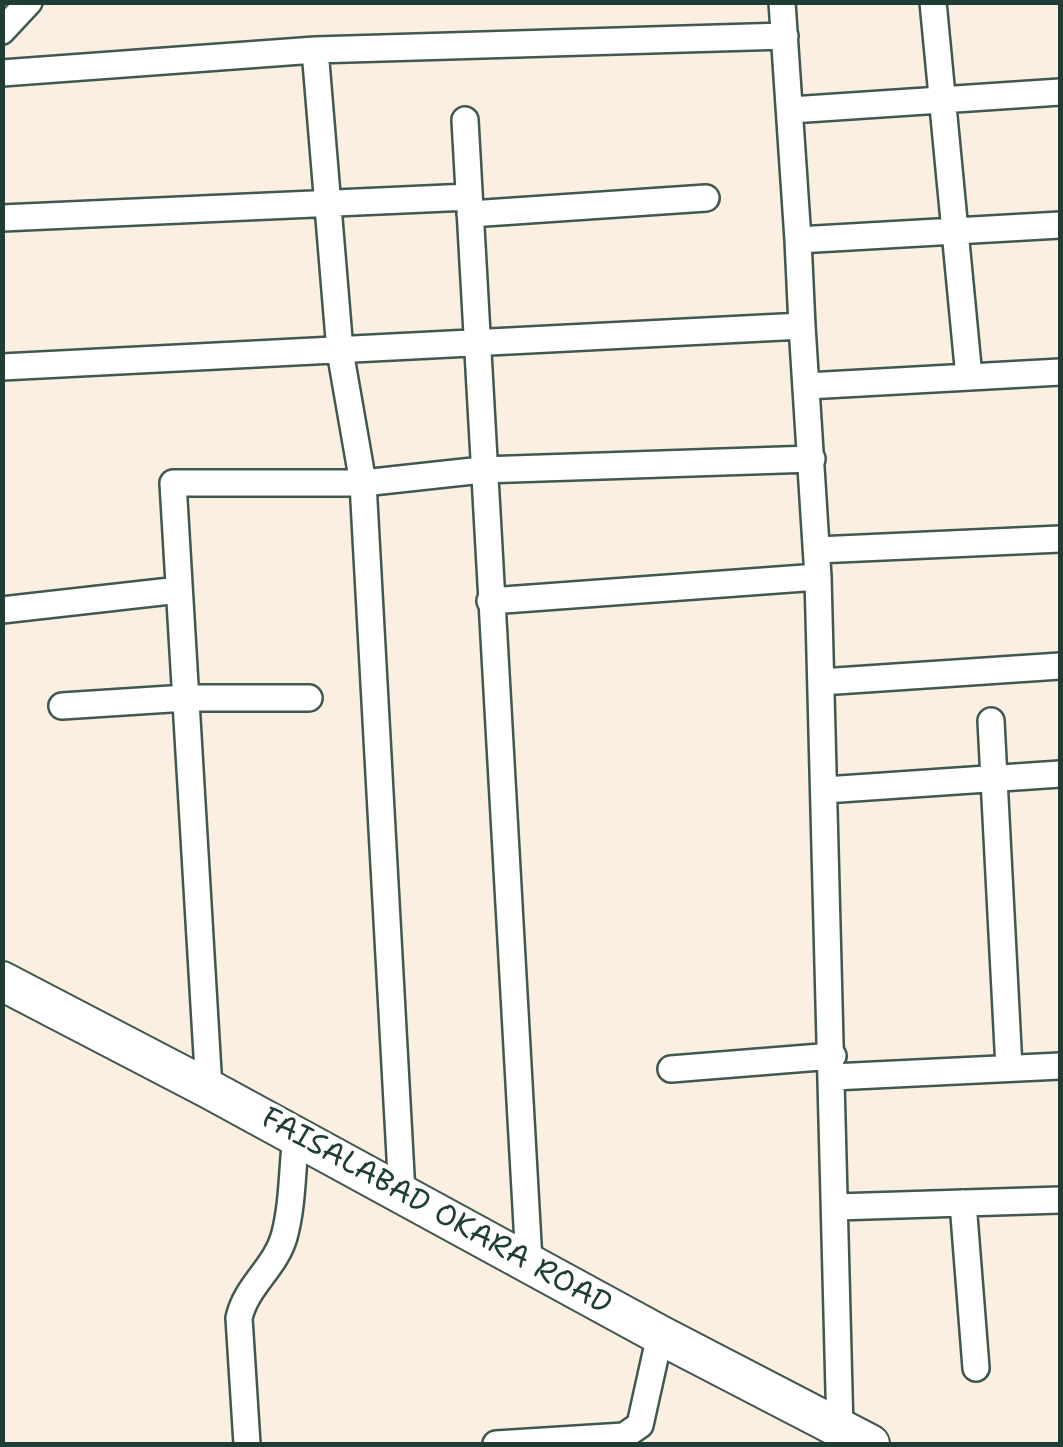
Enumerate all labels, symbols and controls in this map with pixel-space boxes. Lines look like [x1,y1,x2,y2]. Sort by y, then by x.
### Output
street label: FAISALABAD OKARA ROAD [255,1101,617,1323]

